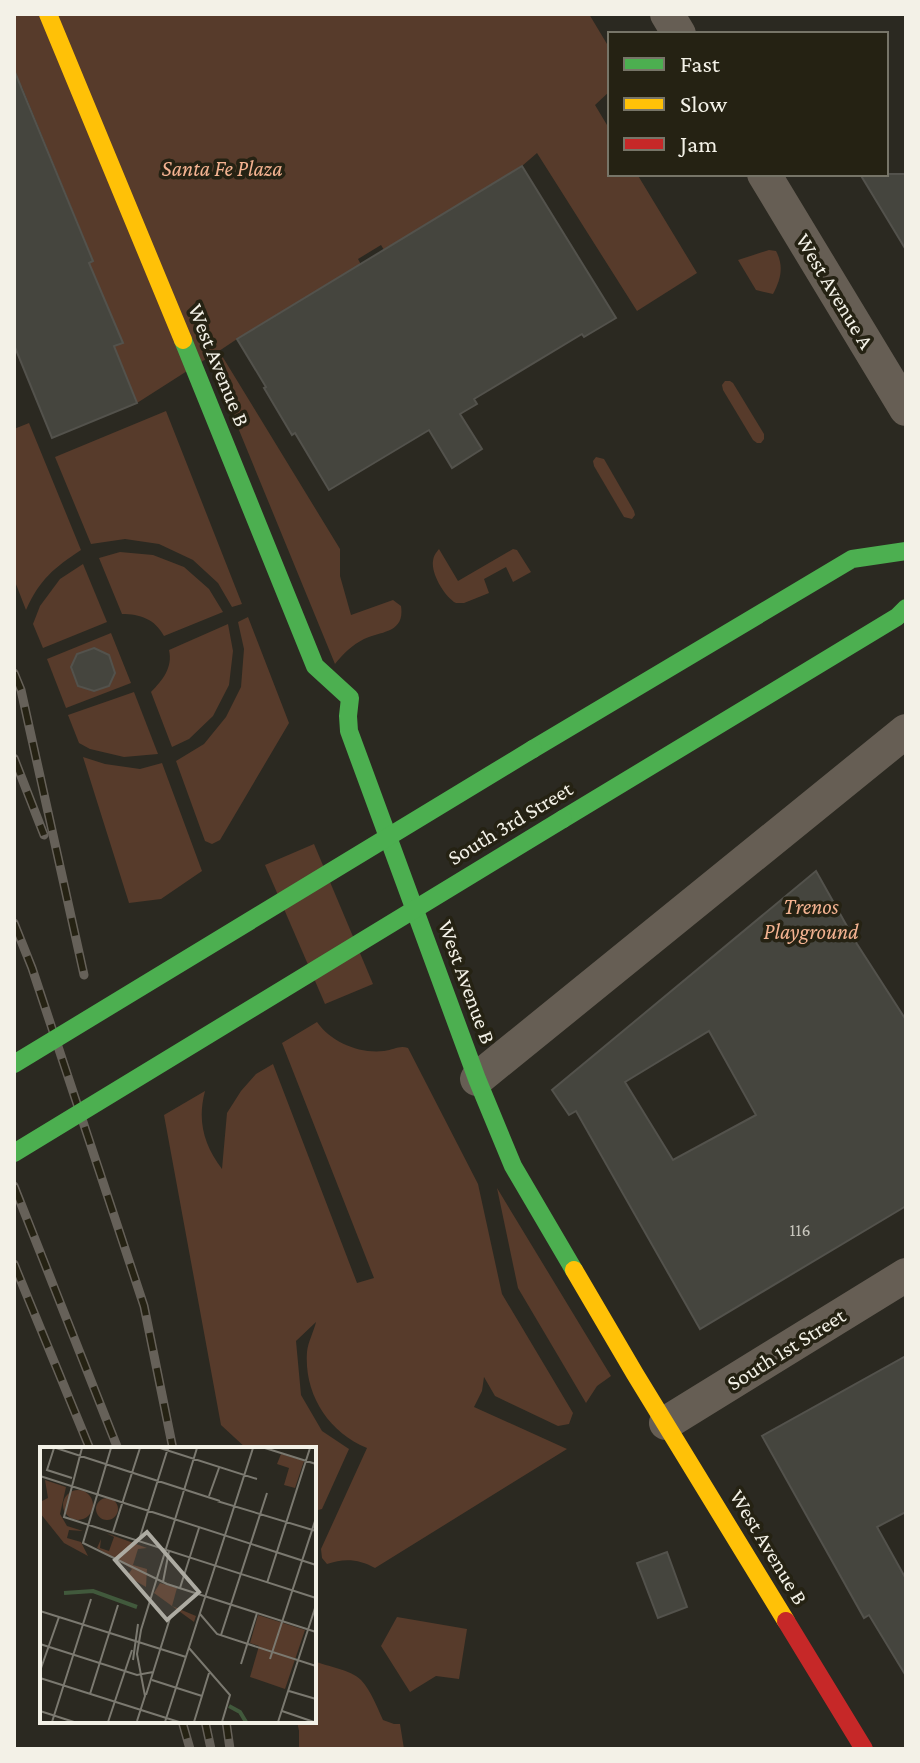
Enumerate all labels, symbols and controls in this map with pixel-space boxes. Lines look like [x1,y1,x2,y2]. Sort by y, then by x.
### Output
legend [608,32,888,176]
text: Fast [680,50,721,77]
text: Slow [680,90,727,117]
text: Jam [678,130,718,157]
park label: Santa Fe Plaza [161,156,283,181]
street label: West Avenue A [791,229,880,354]
street label: West Avenue B [183,300,255,430]
street label: South 3rd Street [443,776,578,870]
park label: Trenos Playground [764,894,859,944]
street label: West Avenue B [433,917,501,1047]
house number: 116 [789,1220,811,1240]
street label: South 1st Street [722,1302,850,1395]
inset map [40,1447,316,1723]
street label: West Avenue B [725,1485,813,1609]

